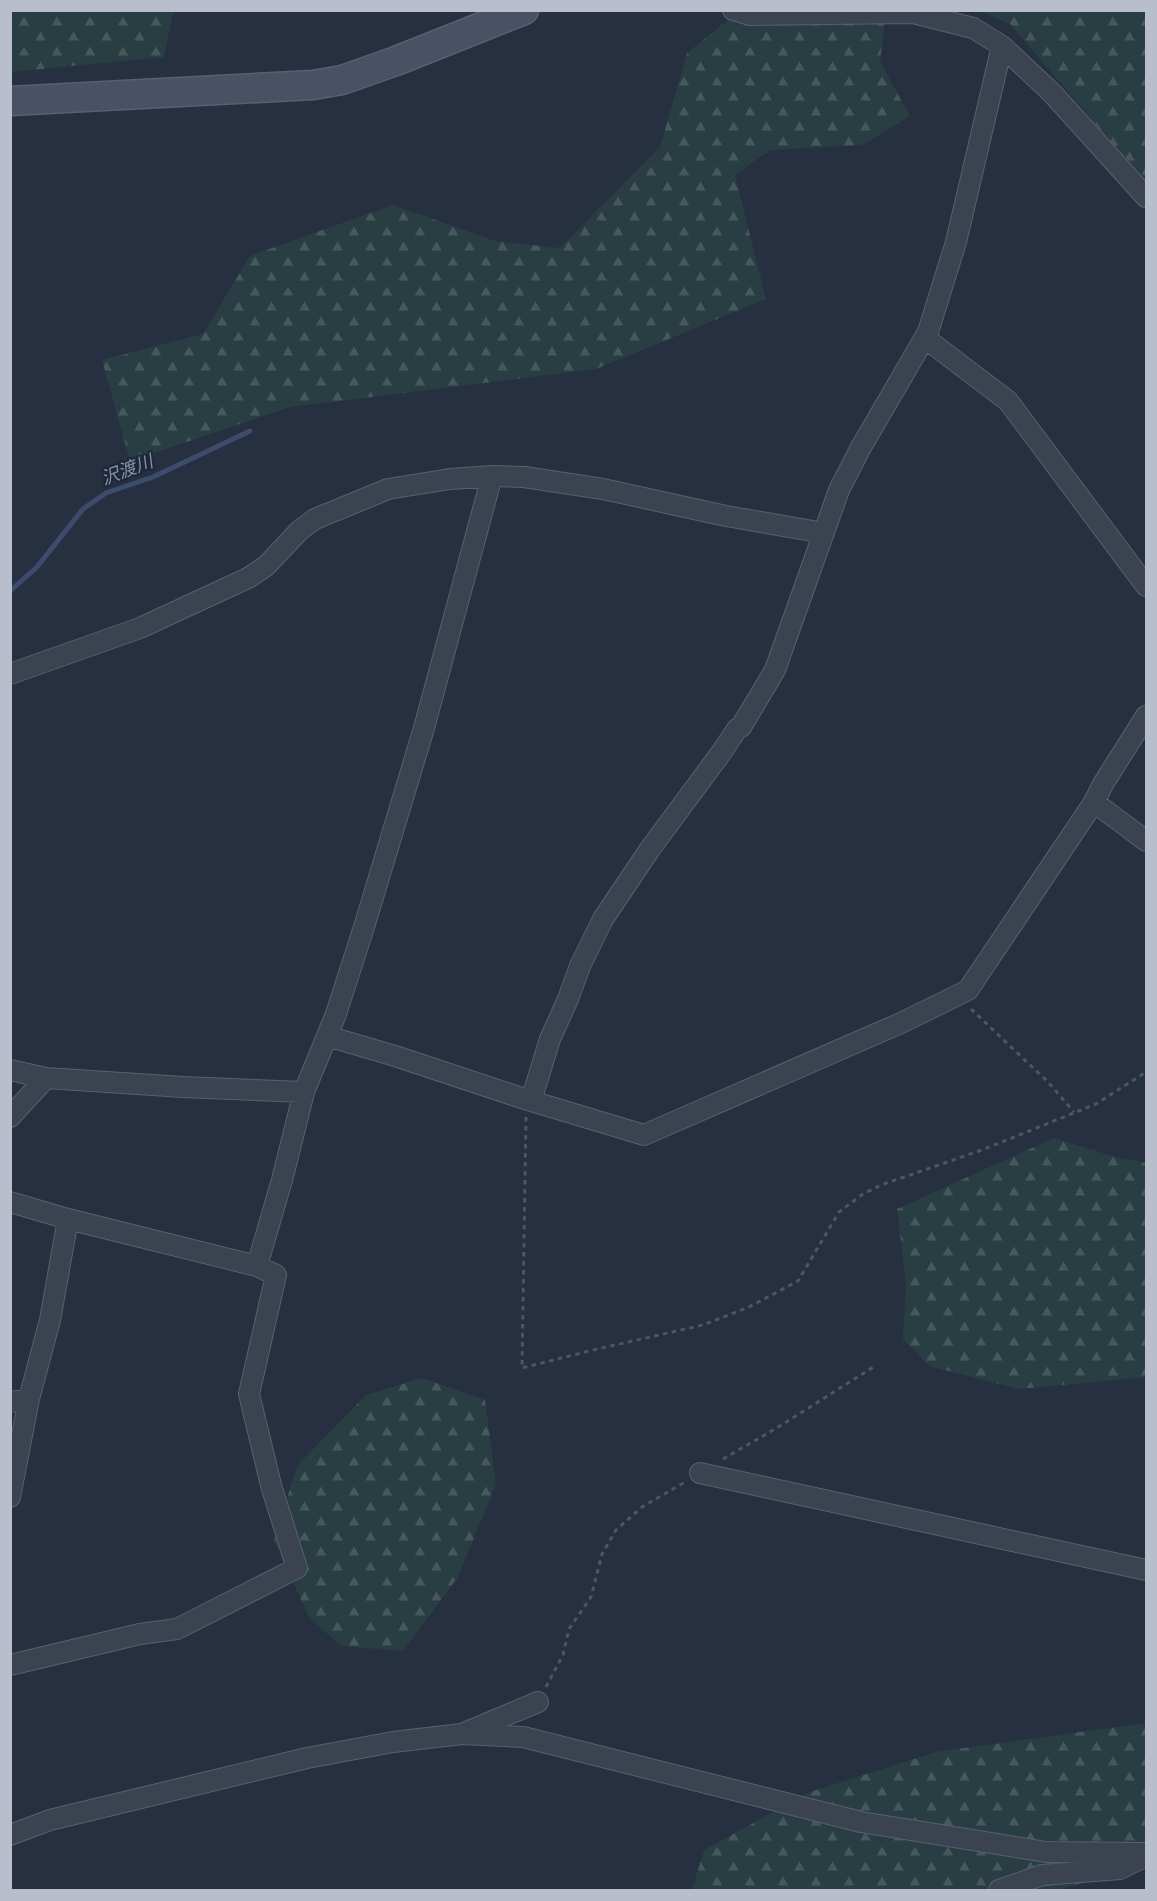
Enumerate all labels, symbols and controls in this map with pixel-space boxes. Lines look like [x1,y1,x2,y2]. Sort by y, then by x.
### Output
water label: 沢渡川 [97,448,158,491]

